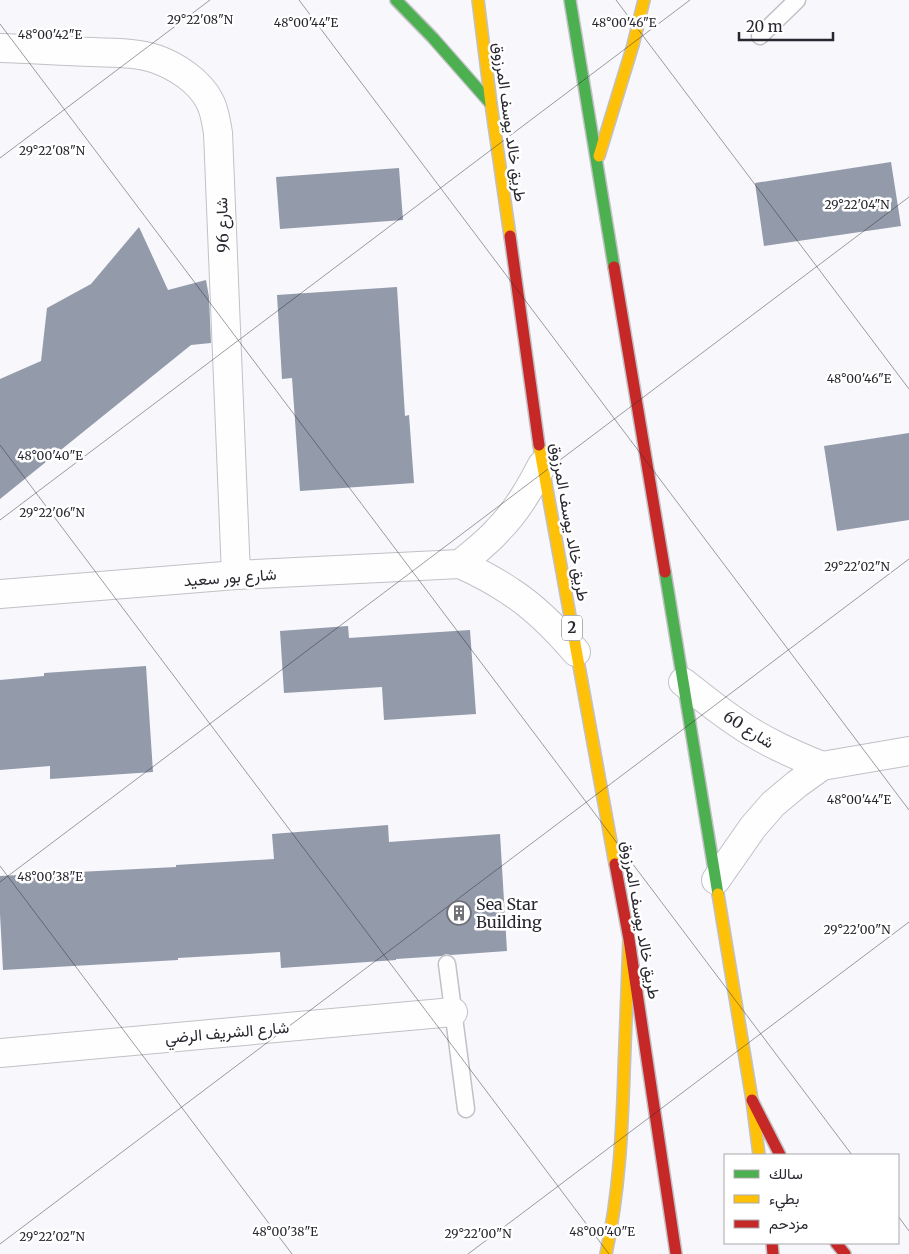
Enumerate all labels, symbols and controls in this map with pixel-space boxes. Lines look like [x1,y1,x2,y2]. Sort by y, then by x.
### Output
scale bar [739,10,833,42]
text: 29°22'08"N [167,12,234,27]
text: 48°00'44"E [274,15,339,30]
text: 48°00'46"E [592,15,657,30]
text: 20 m [746,17,783,36]
text: 48°00'42"E [18,27,83,42]
street label: طريق خالد يوسف المرزوق [488,41,531,203]
text: 29°22'08"N [19,143,86,158]
street label: شارع 96 [211,197,235,253]
text: 29°22'04"N [824,197,890,212]
text: 48°00'46"E [827,371,892,386]
street label: طريق خالد يوسف المرزوق [545,441,594,603]
text: 48°00'40"E [17,448,83,463]
text: 29°22'06"N [19,505,86,520]
text: 29°22'02"N [824,559,891,574]
street label: شارع بور سعيد [183,564,277,592]
road number: 2 [562,616,582,640]
street label: شارع 60 [719,706,778,754]
text: 48°00'44"E [827,792,892,807]
street label: طريق خالد يوسف المرزوق [616,839,665,1001]
text: 48°00'38"E [17,869,83,884]
place label: Sea Star Building [476,894,542,932]
building icon: Sea Star Building [446,900,472,926]
text: 29°22'00"N [824,922,891,937]
street label: شارع الشريف الرضي [164,1017,290,1051]
legend [724,1154,899,1244]
text: سالك [769,1164,803,1183]
text: بطيء [769,1189,799,1212]
text: مزدحم [769,1214,808,1234]
text: 48°00'38"E [252,1224,318,1239]
text: 48°00'40"E [569,1224,635,1239]
text: 29°22'00"N [445,1226,512,1241]
text: 29°22'02"N [19,1229,86,1244]

